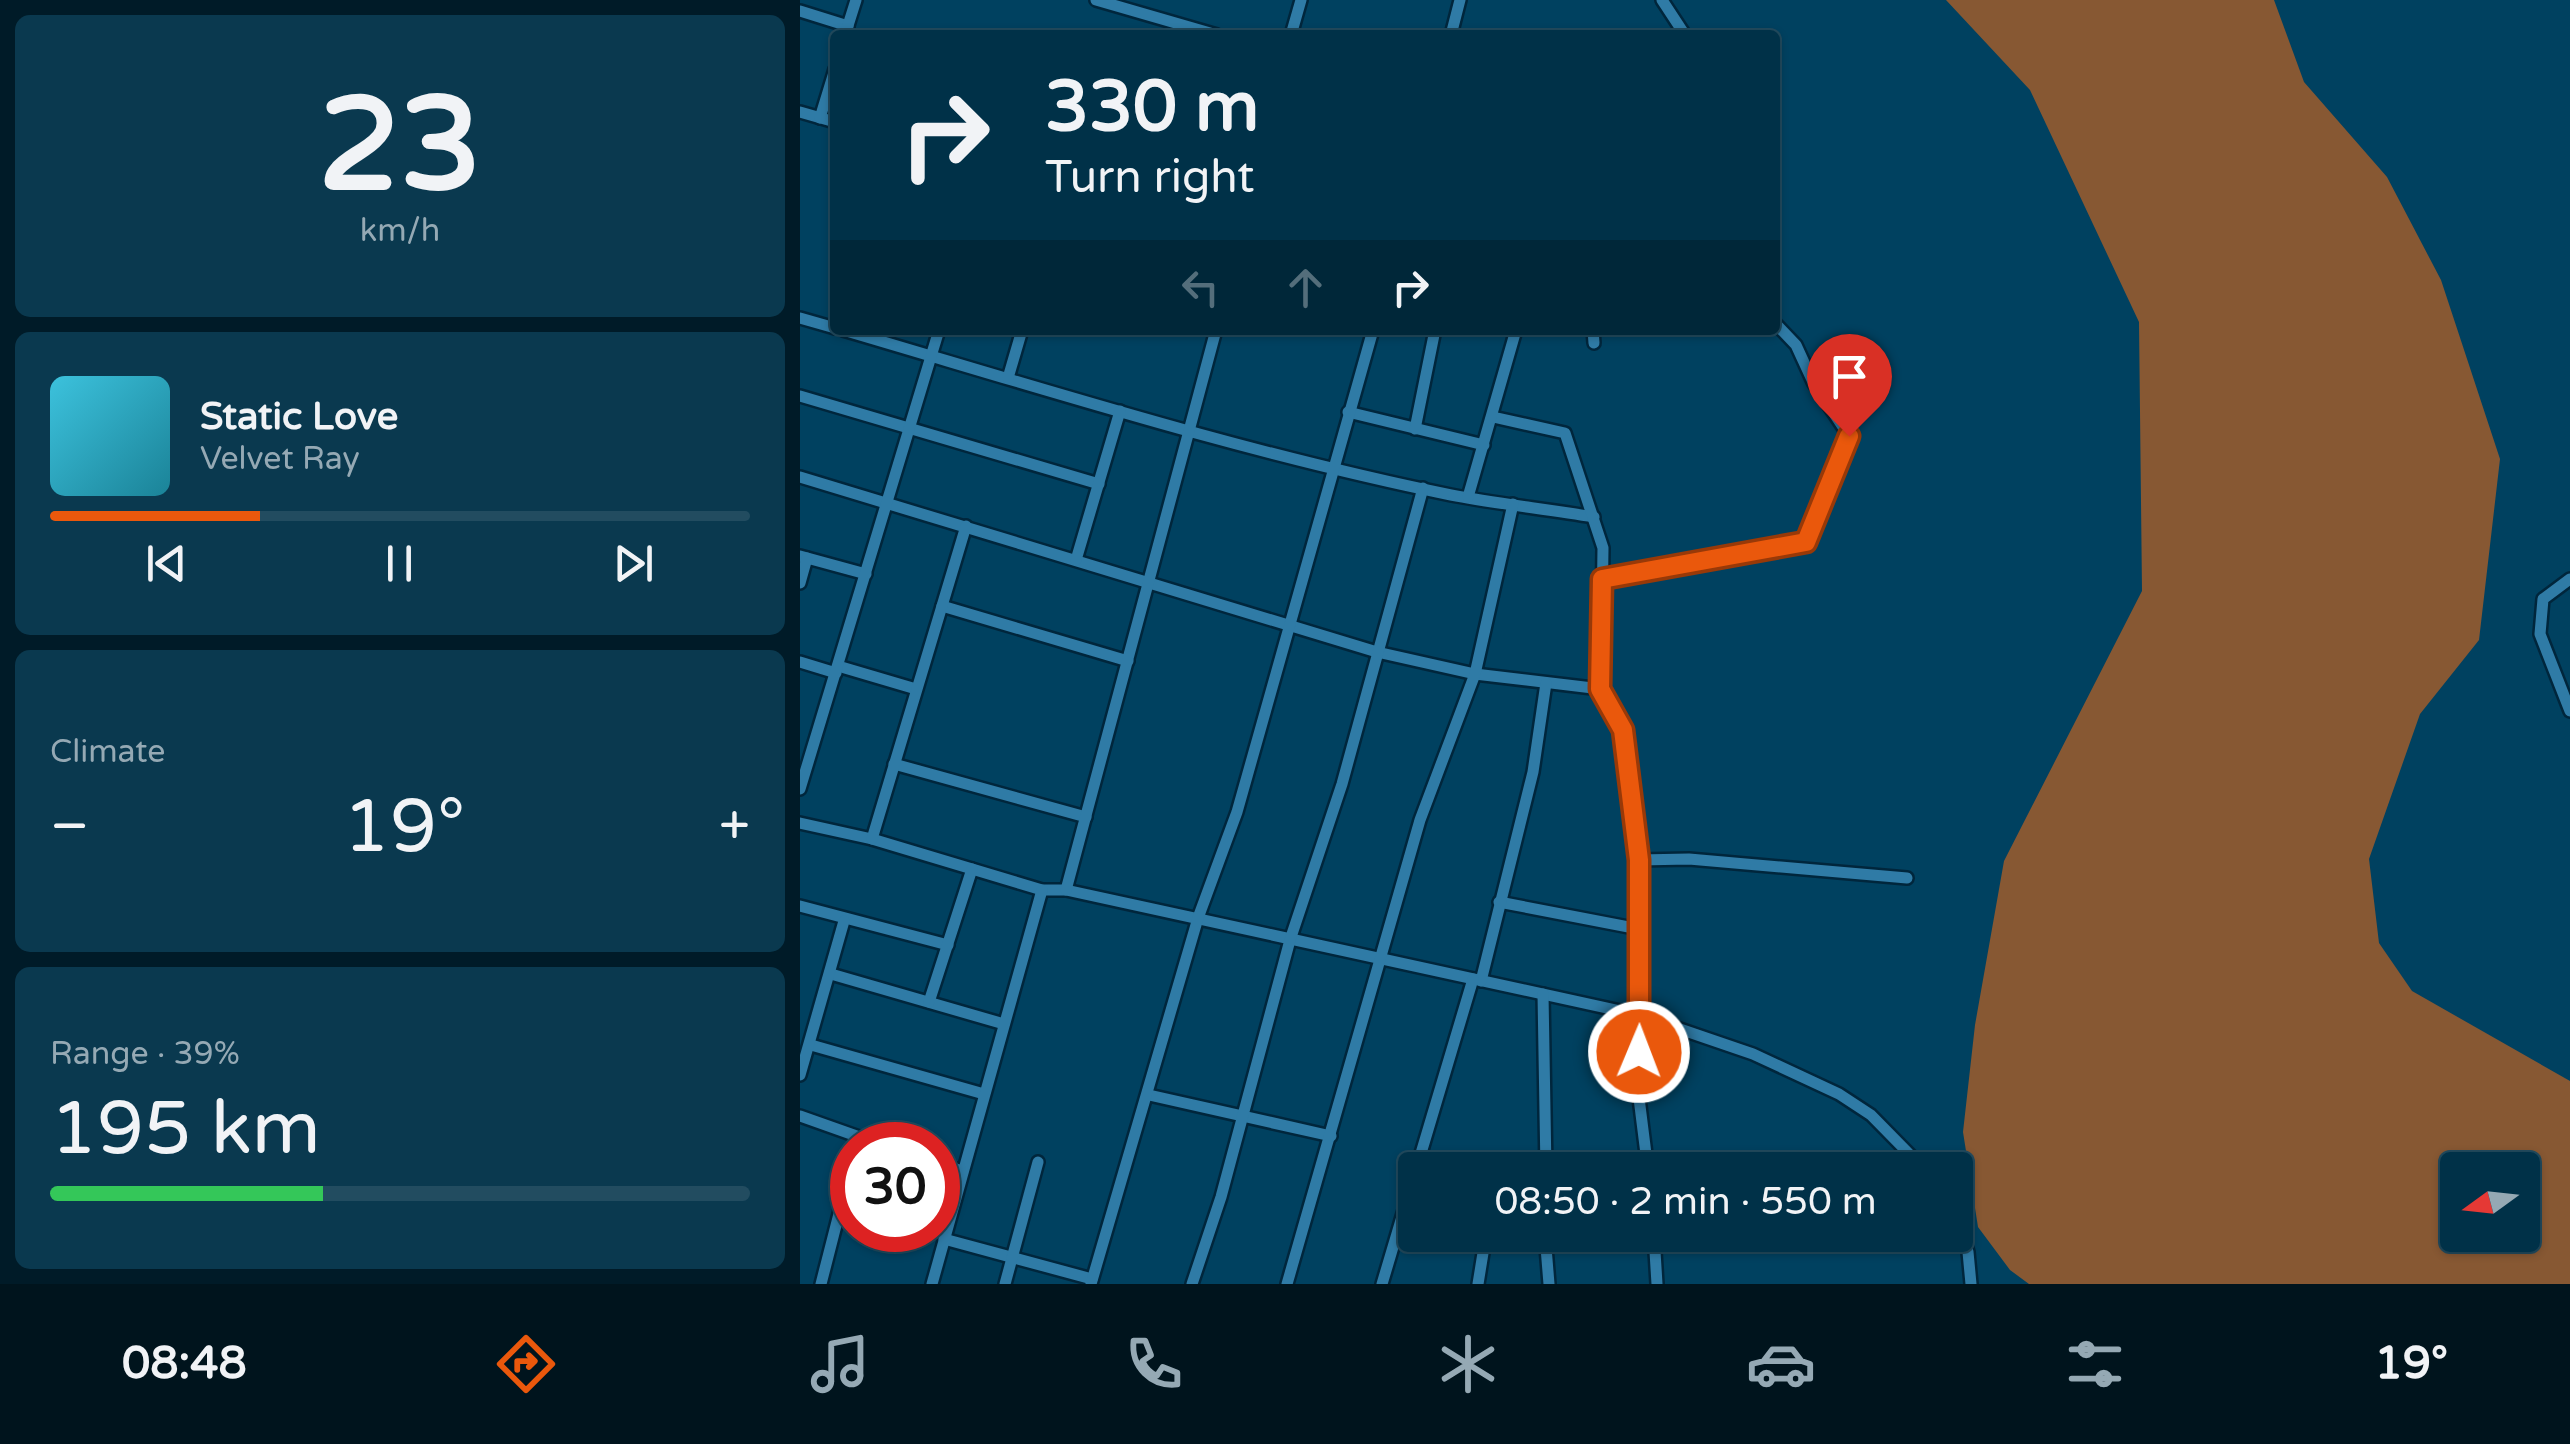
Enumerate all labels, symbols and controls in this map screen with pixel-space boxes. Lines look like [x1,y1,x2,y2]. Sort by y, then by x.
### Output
text: 330 m [1045,66,1259,150]
text: 23 [318,69,482,225]
icon: right [880,70,1010,200]
text: Turn right [1045,151,1254,205]
text: km/h [360,212,440,250]
icon: left [1173,260,1228,315]
icon: ahead [1278,260,1333,315]
icon: right [1383,260,1438,315]
pin [1807,334,1892,437]
icon: arrive [1822,349,1877,404]
text: Static Love [200,394,398,440]
text: Velvet Ray [200,440,360,478]
icon: previous [139,536,194,591]
icon: pause [372,536,427,591]
icon: next [606,536,661,591]
text: Climate [50,733,165,771]
text: 19° [343,782,465,872]
text: − [50,794,89,860]
text: + [719,794,750,860]
position arrow [1587,1000,1691,1104]
text: Range · 39% [50,1035,240,1073]
text: 195 km [50,1084,321,1174]
speed limit sign: 30 [830,1122,960,1252]
north arrow [2440,1152,2540,1252]
map controls [2440,1152,2540,1252]
text: 08:50 · 2 min · 550 m [1494,1179,1877,1225]
icon: directions [491,1329,561,1399]
icon: music [805,1329,875,1399]
icon: phone [1119,1329,1189,1399]
icon: climate [1433,1329,1503,1399]
icon: car [1746,1329,1816,1399]
icon: filters [2060,1329,2130,1399]
text: 08:48 [122,1337,247,1391]
text: 19° [2374,1337,2448,1391]

